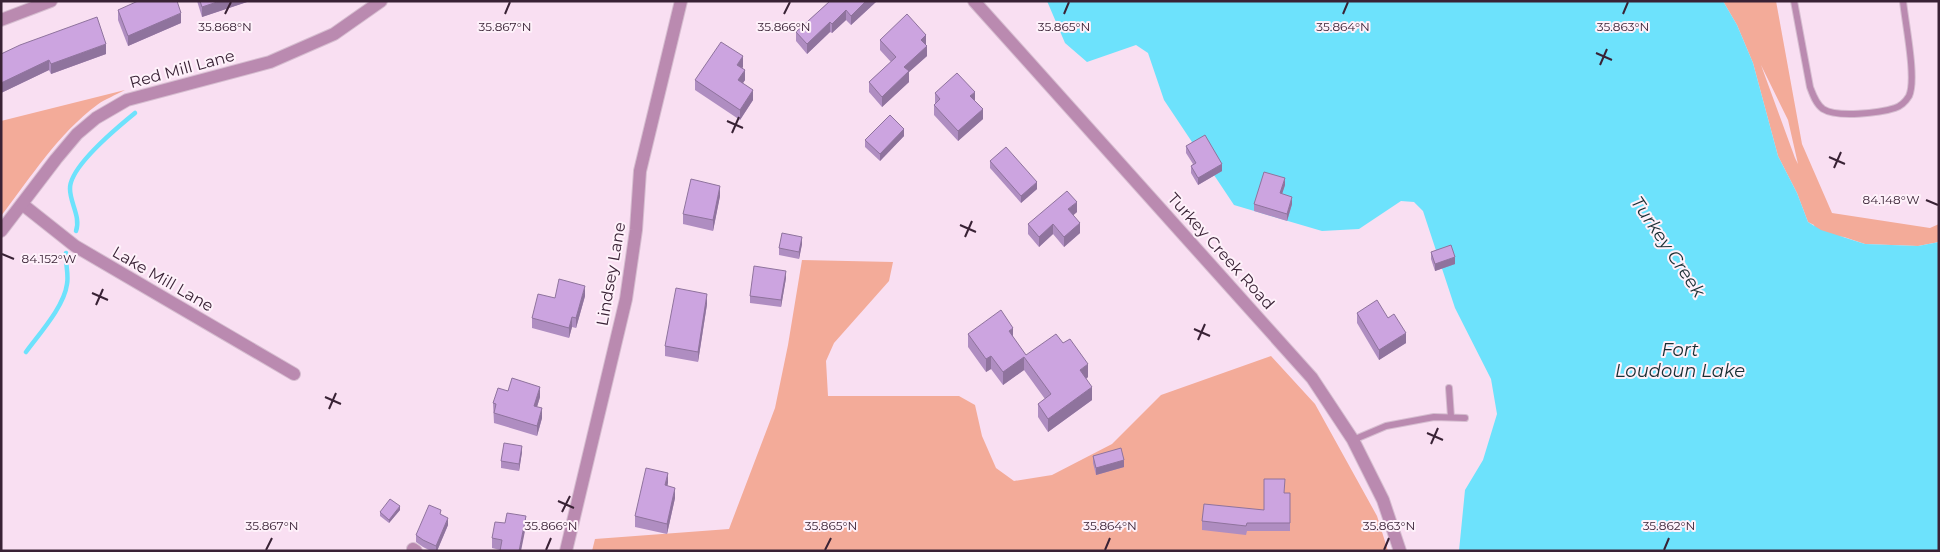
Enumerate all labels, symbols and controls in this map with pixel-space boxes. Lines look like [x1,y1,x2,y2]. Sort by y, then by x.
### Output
text: 35.868°N [198,19,252,34]
text: 35.867°N [479,19,531,34]
text: 35.866°N [758,19,810,34]
text: 35.865°N [1038,19,1090,34]
text: 35.864°N [1316,19,1370,34]
text: 35.863°N [1597,19,1649,34]
street label: Red Mill Lane [127,46,237,92]
street label: Turkey Creek Road [1164,189,1278,313]
water label: Turkey Creek [1626,192,1711,303]
text: 84.148°W [1863,192,1919,207]
street label: Lindsey Lane [593,221,629,327]
street label: Lake Mill Lane [109,242,217,316]
text: 84.152°W [22,251,76,266]
water label: Fort Loudoun Lake [1615,339,1745,382]
text: 35.867°N [246,518,298,533]
text: 35.866°N [525,518,577,533]
text: 35.865°N [805,518,857,533]
text: 35.864°N [1083,518,1137,533]
text: 35.863°N [1363,518,1415,533]
text: 35.862°N [1643,518,1695,533]

